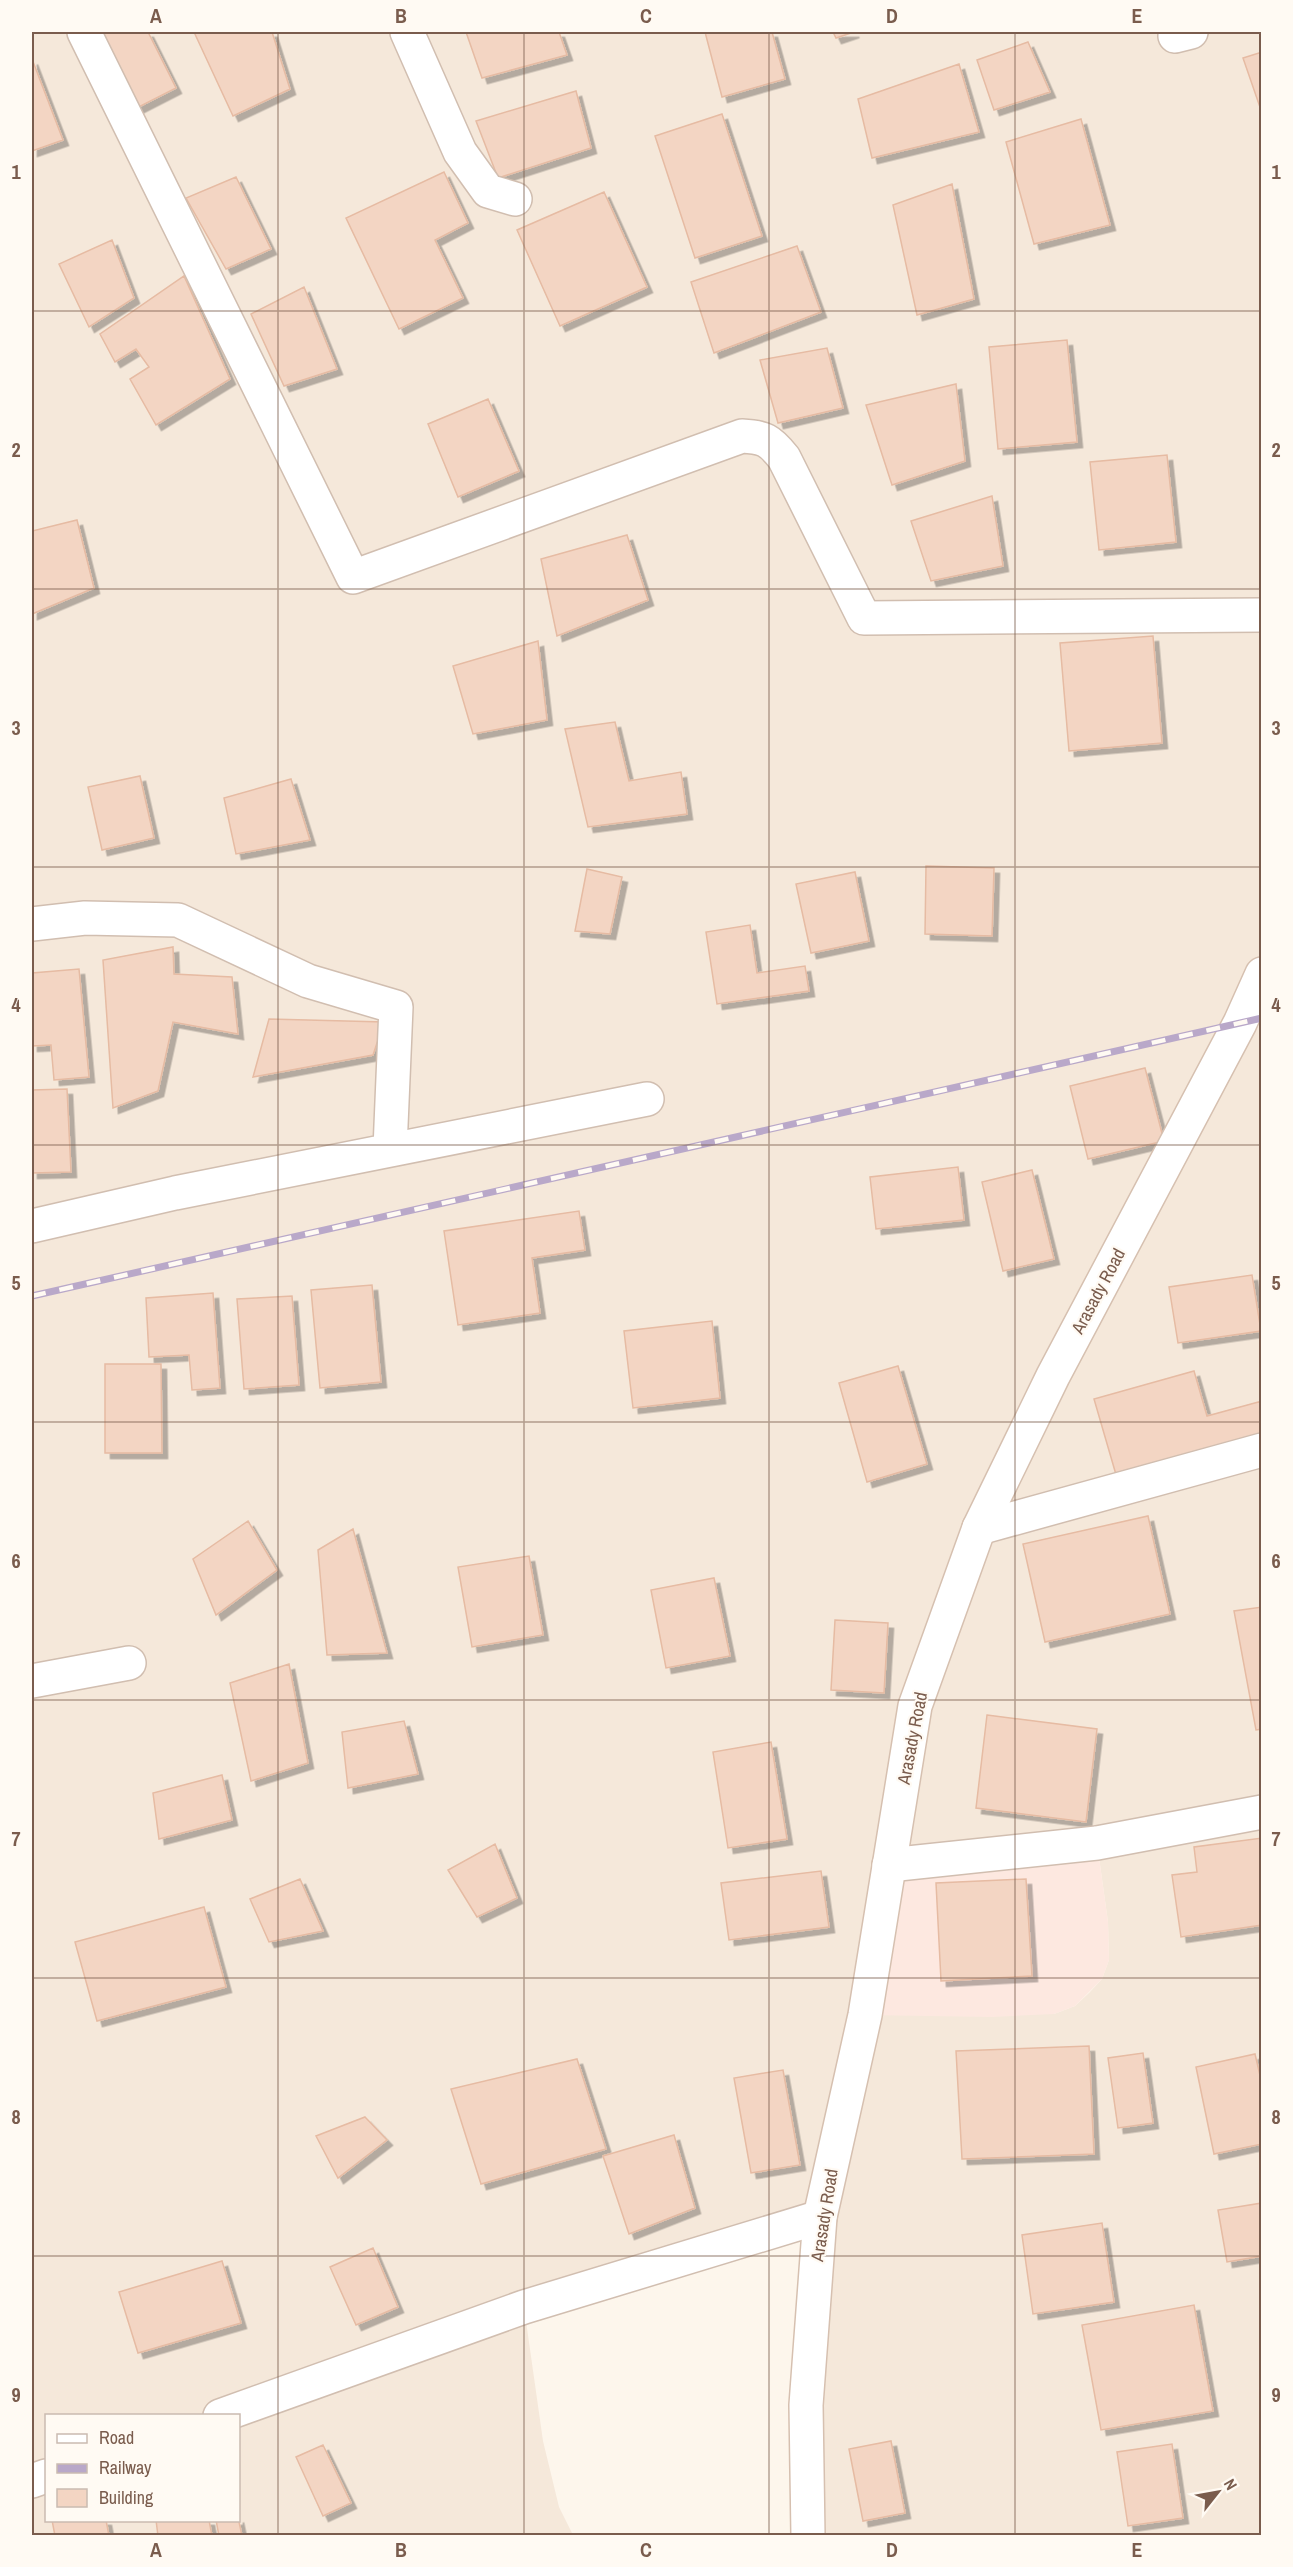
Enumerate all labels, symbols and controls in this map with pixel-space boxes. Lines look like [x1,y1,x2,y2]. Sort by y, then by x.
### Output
text: A [150,2,162,29]
text: B [395,2,407,29]
text: C [640,2,652,29]
text: D [886,2,898,29]
text: E [1132,2,1143,29]
text: 1 [11,158,21,185]
text: 1 [1271,158,1281,185]
text: 2 [11,436,21,463]
text: 2 [1271,436,1281,463]
text: 3 [11,714,21,741]
text: 3 [1271,714,1281,741]
text: 4 [11,991,21,1018]
text: 4 [1271,991,1281,1018]
street label: Arasady Road [1065,1244,1131,1339]
text: 5 [11,1269,21,1296]
text: 5 [1271,1269,1281,1296]
text: 6 [11,1547,21,1574]
text: 6 [1271,1547,1281,1574]
street label: Arasady Road [891,1690,933,1787]
text: 7 [11,1825,21,1852]
text: 7 [1271,1825,1281,1852]
text: 8 [11,2103,21,2130]
text: 8 [1271,2103,1281,2130]
street label: Arasady Road [804,2167,844,2264]
text: 9 [11,2381,21,2408]
text: 9 [1271,2381,1281,2408]
legend [45,2414,240,2522]
text: Road [99,2425,134,2450]
text: Railway [99,2455,152,2480]
north arrow [1188,2462,1248,2522]
text: N [1219,2475,1243,2494]
text: Building [99,2485,154,2510]
text: A [150,2536,162,2563]
text: B [395,2536,407,2563]
text: C [640,2536,652,2563]
text: D [886,2536,898,2563]
text: E [1132,2536,1143,2563]

